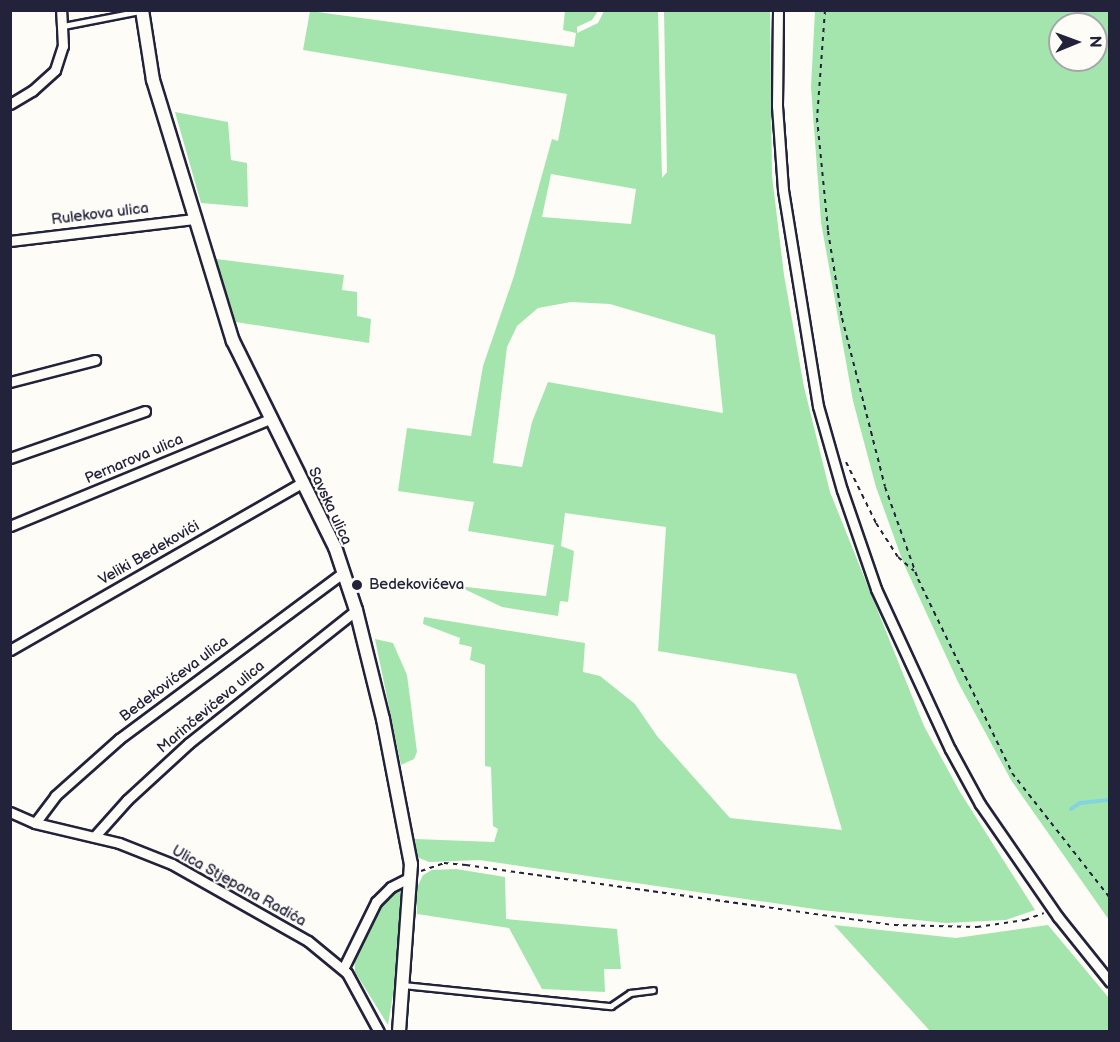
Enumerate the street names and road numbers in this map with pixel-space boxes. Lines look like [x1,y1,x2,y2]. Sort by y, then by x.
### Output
street label: Rulekova ulica [50,199,150,229]
street label: Pernarova ulica [82,430,186,488]
street label: Savska ulica [304,464,356,548]
street label: Veliki Bedekovići [95,517,203,589]
street label: Bedekovićeva ulica [116,632,232,726]
street label: Marinčevićeva ulica [154,657,268,757]
street label: Ulica Stjepana Radića [169,842,309,930]

